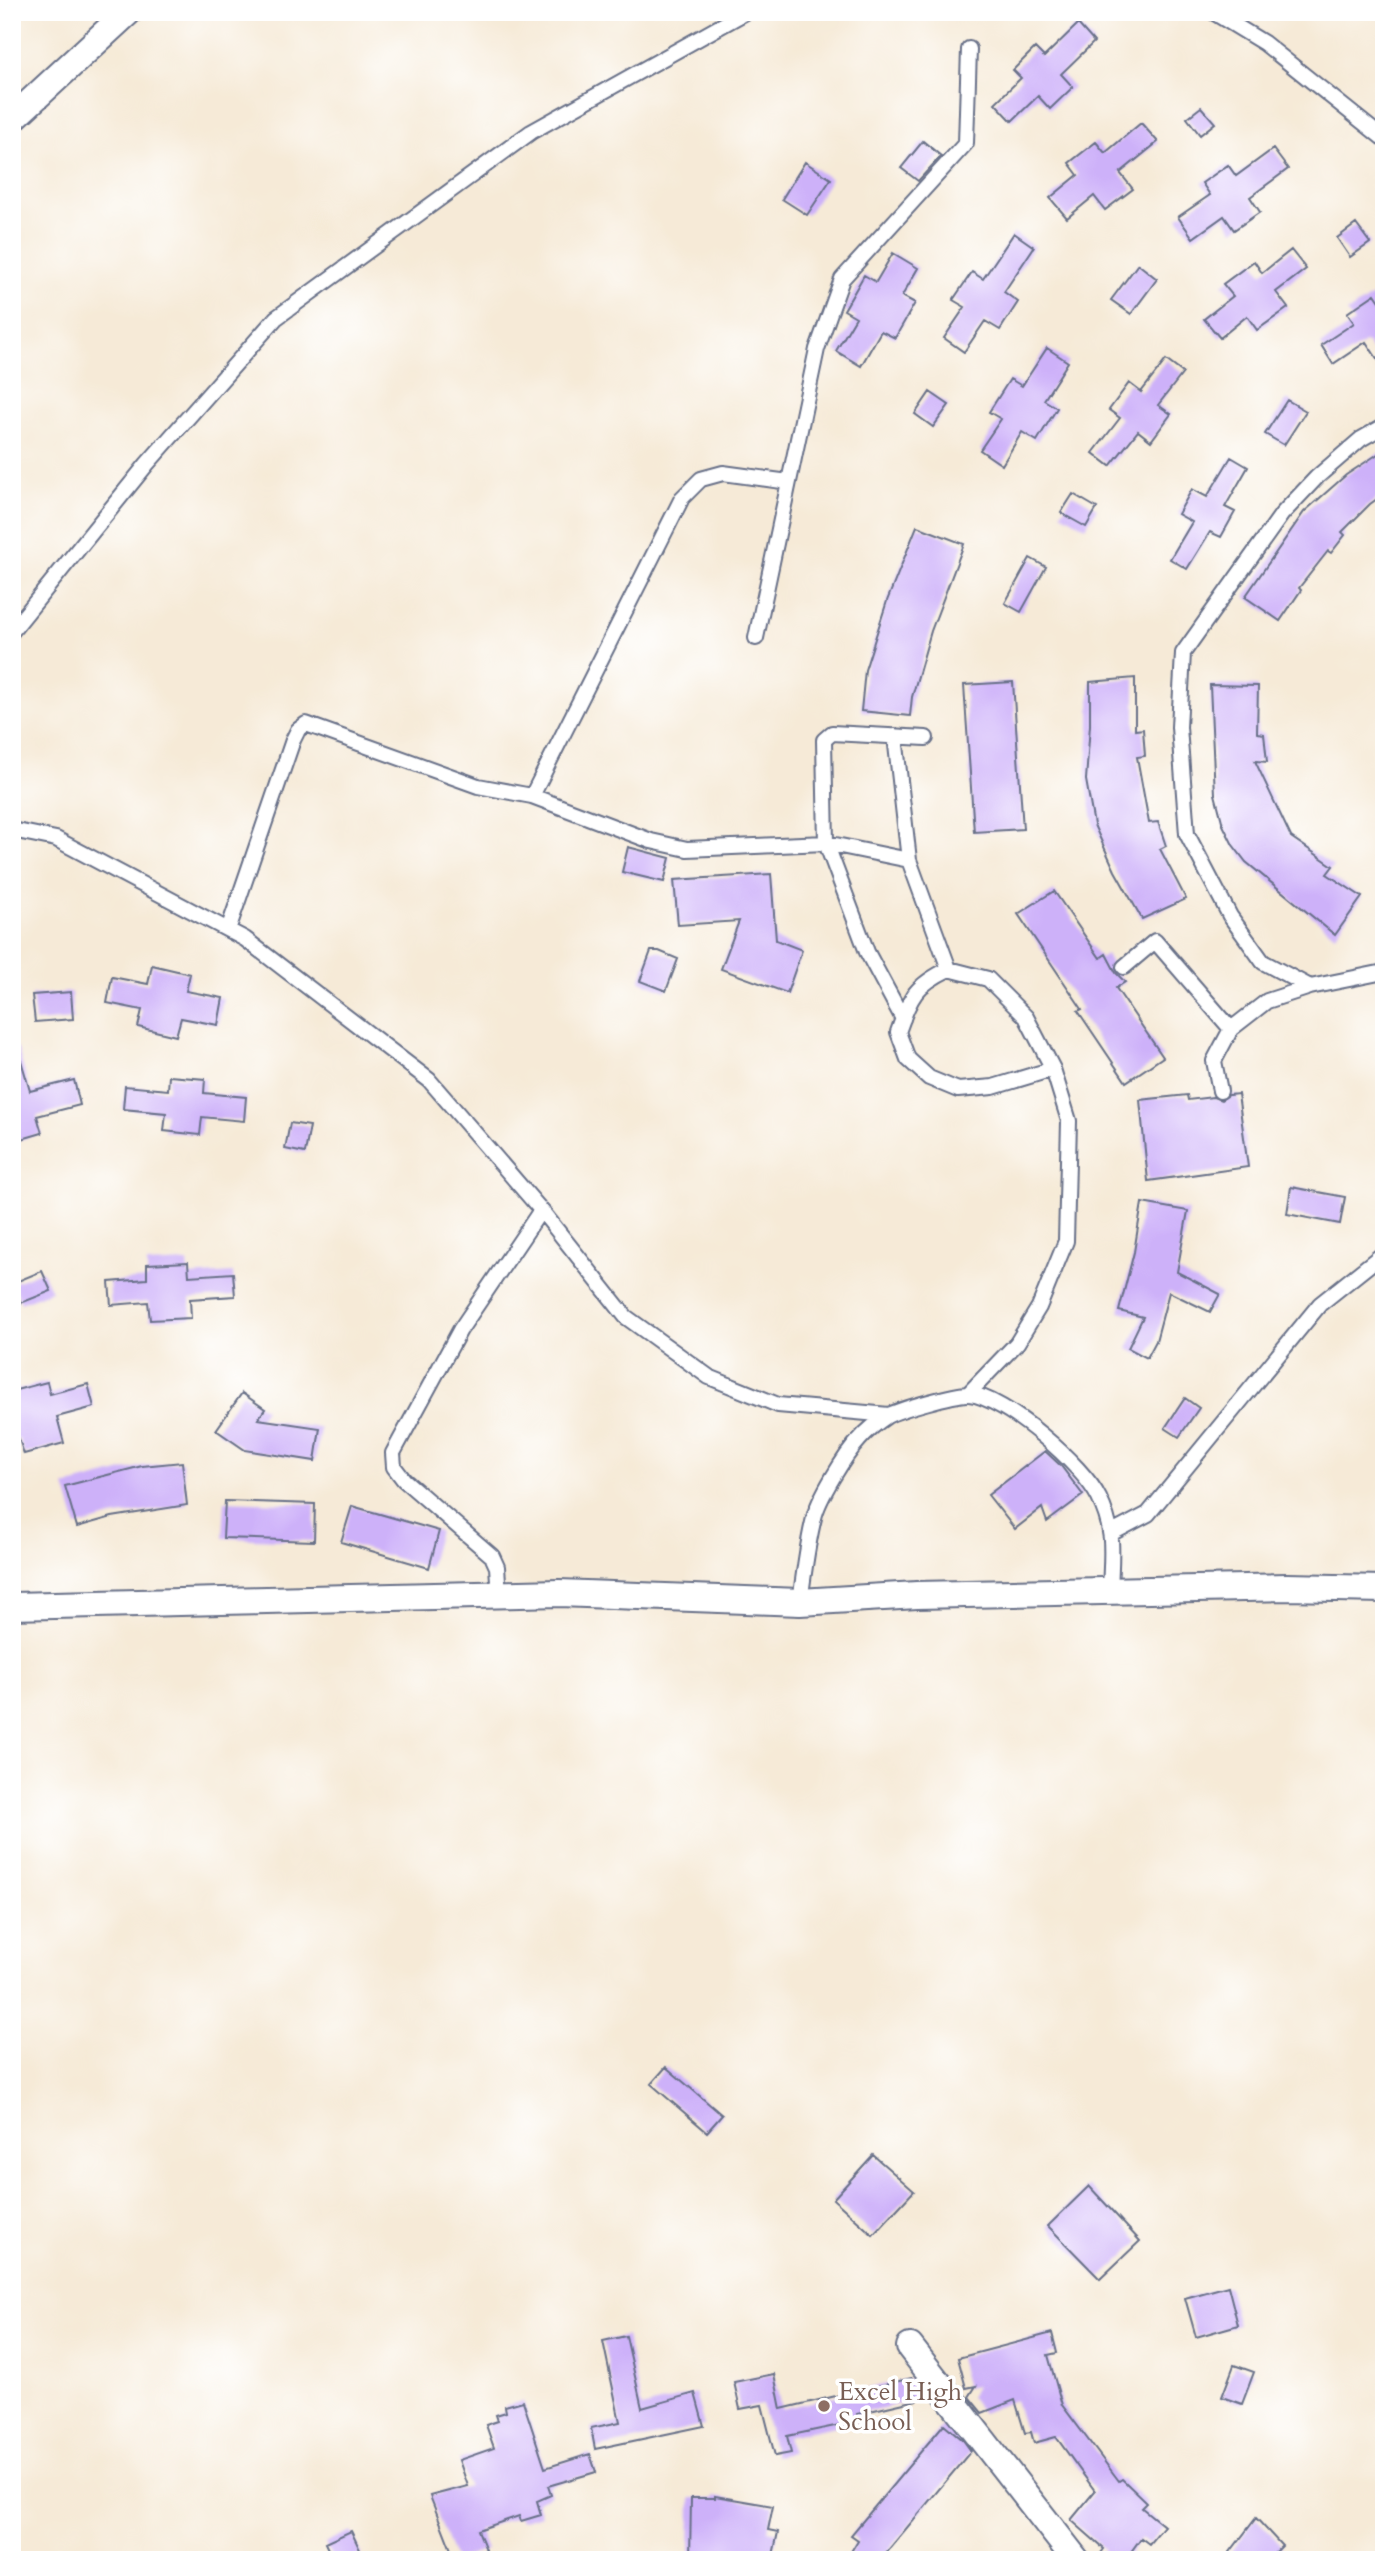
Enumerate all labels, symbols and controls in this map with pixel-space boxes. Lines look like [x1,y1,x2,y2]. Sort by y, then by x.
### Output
place label: Excel High School [838,2374,962,2439]
marker: Excel High School [816,2398,832,2414]

